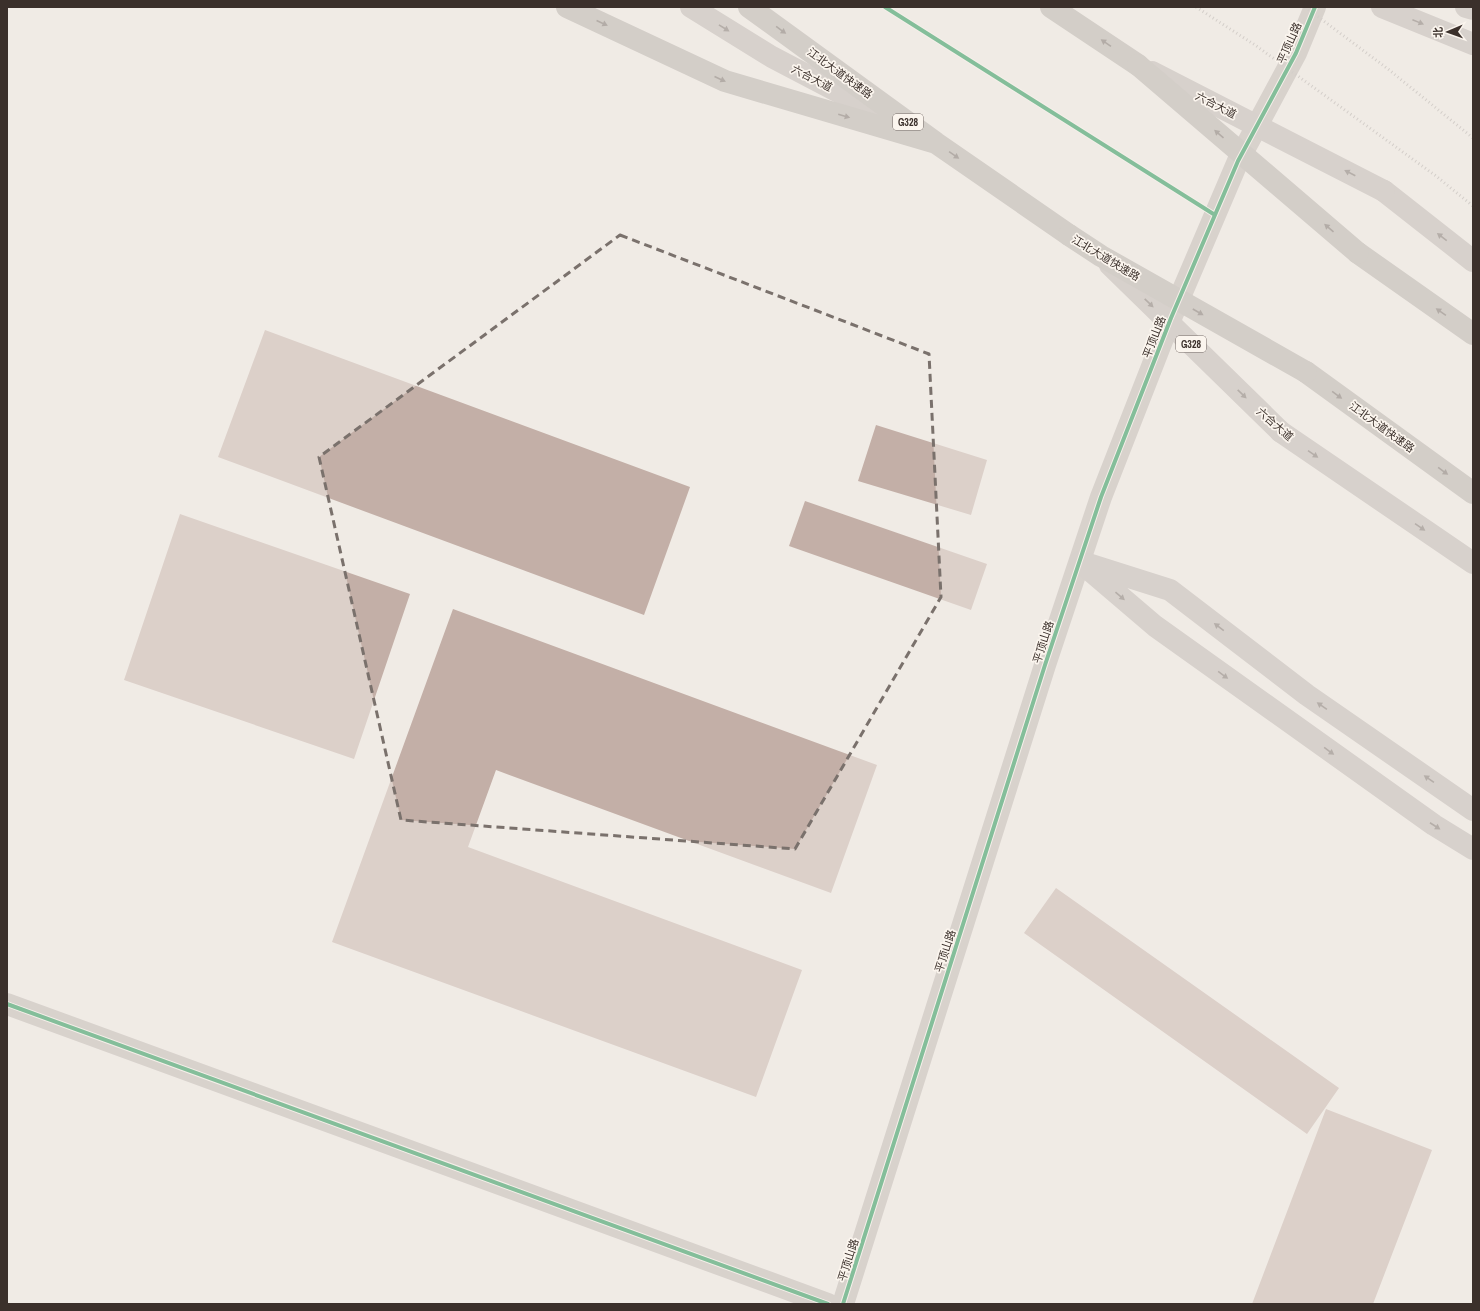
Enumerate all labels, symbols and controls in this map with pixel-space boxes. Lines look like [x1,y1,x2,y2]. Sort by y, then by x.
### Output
north arrow [1428,12,1468,52]
one-way arrow [1413,19,1425,25]
one-way arrow [597,20,608,26]
street label: 平顶山路 [1274,20,1304,66]
one-way arrow [718,24,730,31]
one-way arrow [775,26,786,34]
text: 北 [1431,27,1445,38]
one-way arrow [1101,39,1111,47]
street label: 江北大道快速路 [805,45,875,101]
street label: 六合大道 [789,62,835,94]
one-way arrow [714,76,726,82]
street label: 六合大道 [1193,89,1239,121]
one-way arrow [839,113,851,119]
road number: G328 [893,114,923,130]
one-way arrow [1214,130,1225,139]
one-way arrow [949,151,960,159]
one-way arrow [1344,170,1355,177]
one-way arrow [1323,224,1334,233]
street label: 江北大道快速路 [1069,232,1143,284]
one-way arrow [1437,233,1448,242]
one-way arrow [1144,298,1154,308]
one-way arrow [1193,308,1204,315]
one-way arrow [1436,308,1446,316]
street label: 平顶山路 [1140,314,1168,360]
road number: G328 [1176,336,1206,352]
one-way arrow [1237,389,1247,399]
one-way arrow [1332,391,1343,399]
street label: 江北大道快速路 [1347,399,1417,455]
street label: 六合大道 [1254,404,1296,444]
one-way arrow [1307,450,1318,458]
one-way arrow [1437,467,1448,475]
one-way arrow [1415,523,1425,531]
one-way arrow [1115,592,1125,601]
street label: 平顶山路 [1030,619,1056,665]
one-way arrow [1213,623,1224,631]
one-way arrow [1218,671,1229,679]
one-way arrow [1317,702,1328,710]
one-way arrow [1324,747,1334,755]
one-way arrow [1424,775,1435,783]
one-way arrow [1430,822,1440,830]
street label: 平顶山路 [932,928,958,974]
street label: 平顶山路 [835,1237,861,1283]

